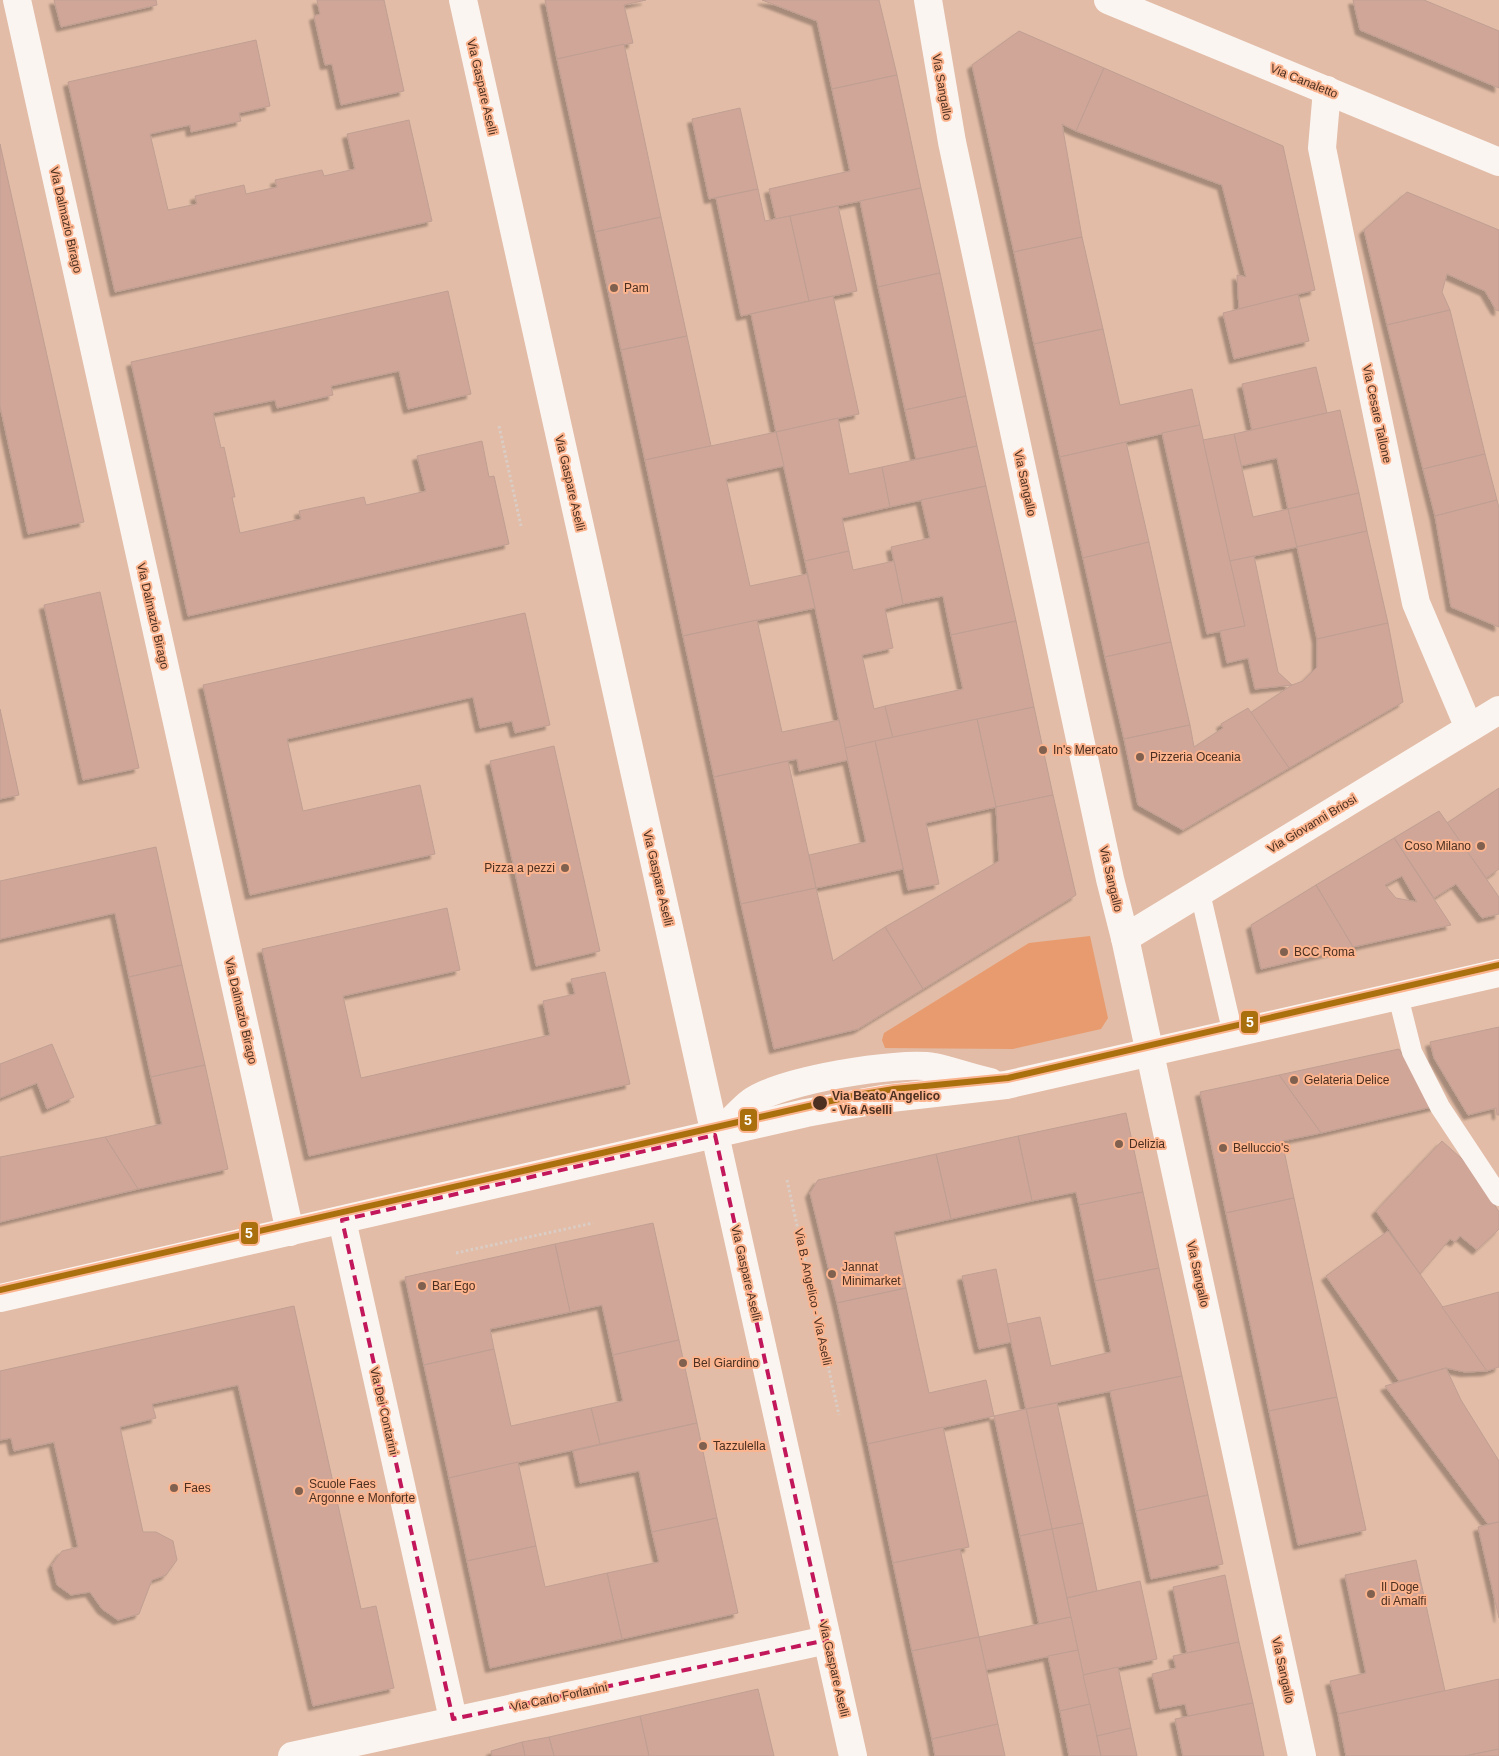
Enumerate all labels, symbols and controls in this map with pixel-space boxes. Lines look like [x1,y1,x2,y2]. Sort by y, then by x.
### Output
street label: Via Gaspare Aselli [464,38,500,136]
street label: Via Sangallo [929,53,955,122]
street label: Via Canaletto [1268,61,1340,101]
street label: Via Dalmazio Birago [47,166,85,275]
place label: Pam [624,281,649,295]
marker: Pam [608,282,620,294]
street label: Via Cesare Tallone [1360,363,1394,465]
street label: Via Gaspare Aselli [552,434,588,532]
street label: Via Sangallo [1011,449,1039,518]
street label: Via Dalmazio Birago [134,562,172,671]
place label: In's Mercato [1053,743,1118,757]
marker: In's Mercato [1037,744,1049,756]
place label: Pizzeria Oceania [1150,750,1241,764]
marker: Pizzeria Oceania [1134,751,1146,763]
street label: Via Giovanni Briosi [1265,792,1359,856]
street label: Via Gaspare Aselli [640,829,676,927]
place label: Coso Milano [1404,839,1471,853]
marker: Coso Milano [1475,840,1487,852]
street label: Via Sangallo [1097,845,1125,914]
place label: Pizza a pezzi [484,861,555,875]
marker: Pizza a pezzi [559,862,571,874]
place label: BCC Roma [1294,945,1355,959]
marker: BCC Roma [1278,946,1290,958]
street label: Via Dalmazio Birago [222,957,260,1066]
line badge: 5 [1240,1010,1259,1034]
text: 5 [1246,1014,1254,1030]
place label: Gelateria Delice [1304,1073,1390,1087]
marker: Gelateria Delice [1288,1074,1300,1086]
place label: Via Beato Angelico - Via Aselli [832,1089,940,1117]
marker: Via Beato Angelico - Via Aselli [811,1094,829,1112]
line badge: 5 [739,1108,758,1132]
text: 5 [744,1112,752,1128]
place label: Delizia [1129,1137,1165,1151]
marker: Delizia [1113,1138,1125,1150]
place label: Belluccio's [1233,1141,1289,1155]
marker: Belluccio's [1217,1142,1229,1154]
line badge: 5 [240,1221,259,1245]
street label: Via Gaspare Aselli [728,1224,764,1322]
text: 5 [245,1225,253,1241]
street label: Via B. Angelico - Via Aselli [792,1227,834,1367]
street label: Via Sangallo [1184,1240,1212,1309]
place label: Jannat Minimarket [842,1260,901,1288]
marker: Jannat Minimarket [826,1268,838,1280]
place label: Bar Ego [432,1279,476,1293]
marker: Bar Ego [416,1280,428,1292]
place label: Bel Giardino [693,1356,759,1370]
marker: Bel Giardino [677,1357,689,1369]
street label: Via Dei Contarini [367,1366,401,1456]
place label: Tazzulella [713,1439,766,1453]
marker: Tazzulella [697,1440,709,1452]
place label: Scuole Faes Argonne e Monforte [309,1477,415,1505]
place label: Faes [184,1481,211,1495]
marker: Faes [168,1482,180,1494]
marker: Scuole Faes Argonne e Monforte [293,1485,305,1497]
place label: Il Doge di Amalfi [1381,1580,1426,1608]
marker: Il Doge di Amalfi [1365,1588,1377,1600]
street label: Via Gaspare Aselli [816,1620,852,1718]
street label: Via Sangallo [1269,1636,1297,1705]
street label: Via Carlo Forlanini [509,1680,609,1714]

